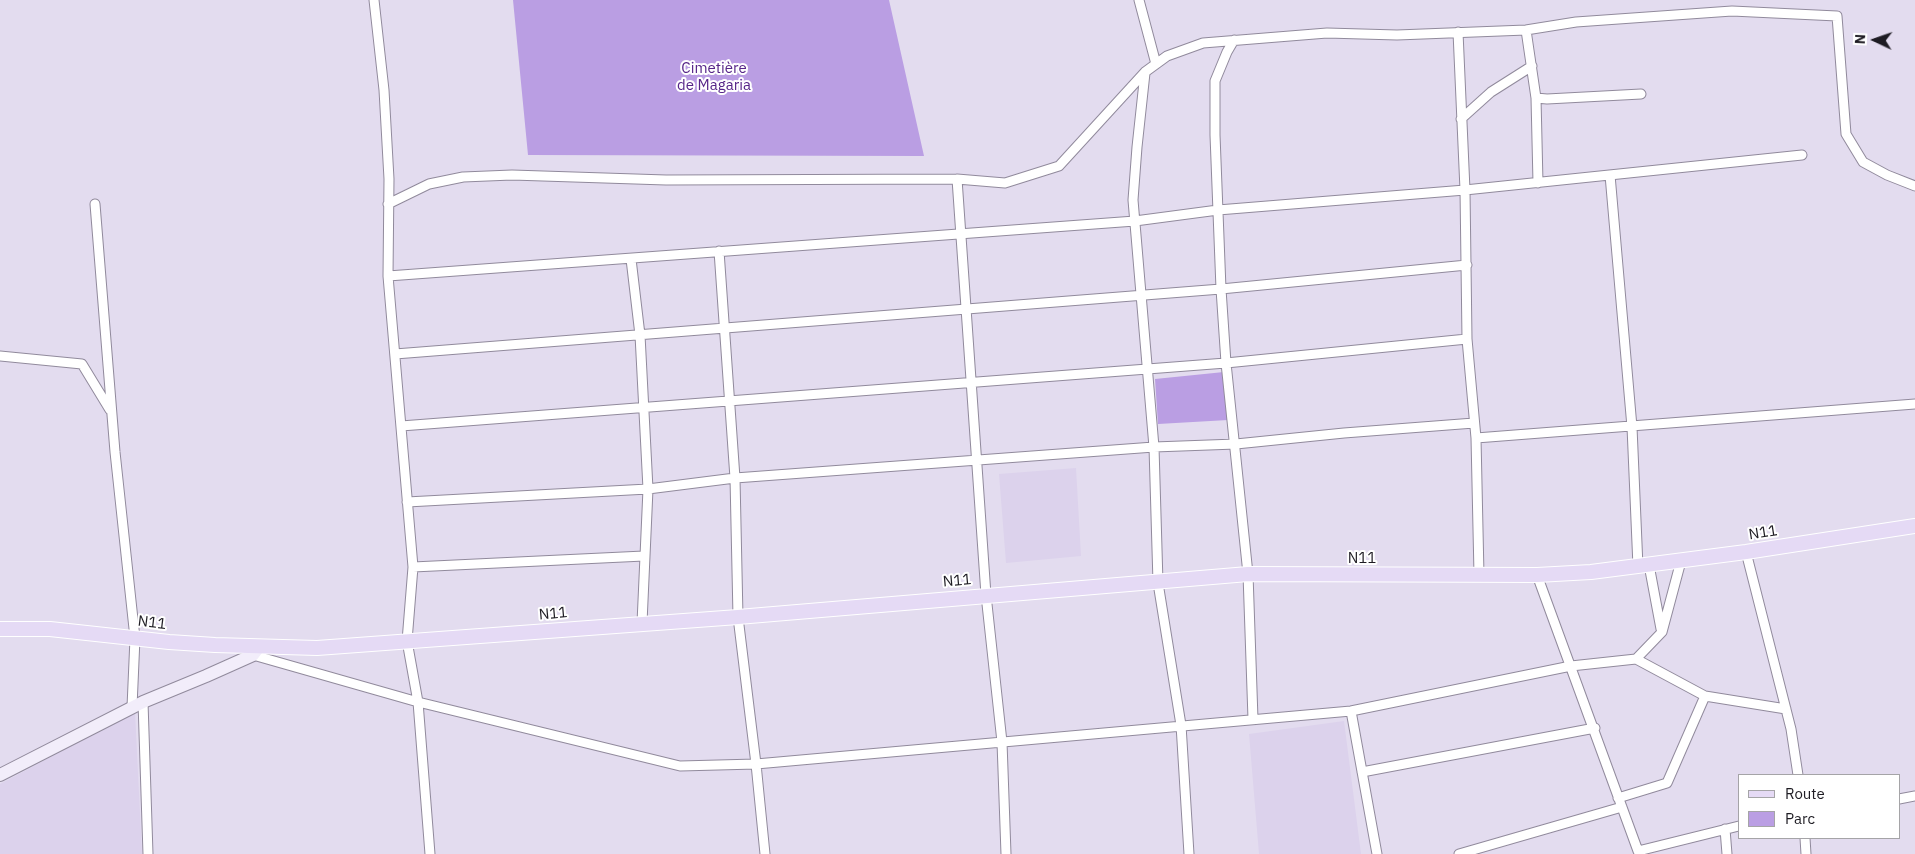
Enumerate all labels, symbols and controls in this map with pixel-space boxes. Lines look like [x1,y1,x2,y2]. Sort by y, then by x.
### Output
north arrow [1850,15,1900,65]
text: N [1851,34,1869,45]
park label: Cimetière de Magaria [677,60,751,95]
street label: N11 [1747,522,1779,544]
street label: N11 [1348,550,1376,568]
street label: N11 [942,571,972,591]
street label: N11 [538,604,568,624]
street label: N11 [137,612,167,634]
legend [1738,774,1900,839]
text: Route [1785,784,1825,803]
text: Parc [1785,809,1815,828]

